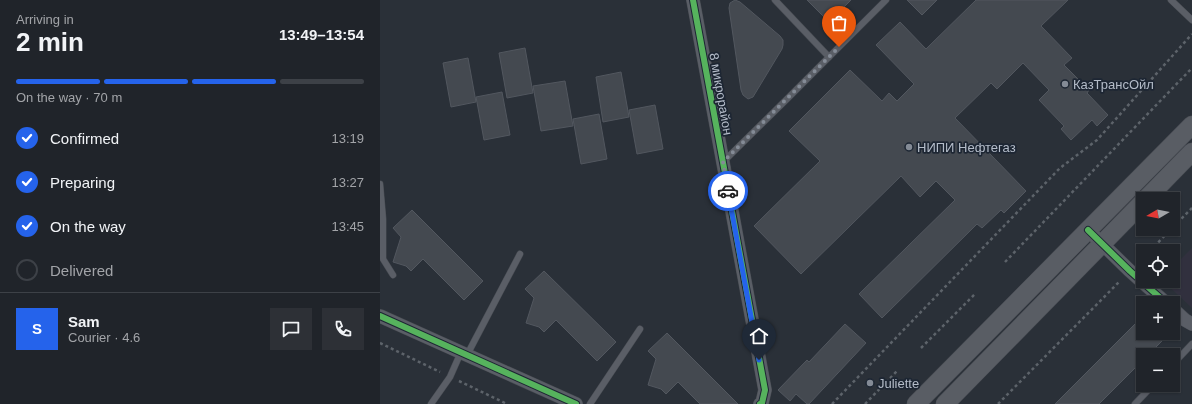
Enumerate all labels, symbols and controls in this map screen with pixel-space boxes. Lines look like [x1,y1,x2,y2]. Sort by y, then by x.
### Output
pin [822,6,856,47]
text: Arriving in [16,12,74,27]
icon: bag [828,12,850,34]
text: 13:49–13:54 [279,26,364,43]
text: 2 min [16,27,84,57]
street label: 8 микрорайон [706,52,736,136]
place label: КазТрансОйл [1073,77,1154,92]
marker: КазТрансОйл [1060,79,1070,89]
text: On the way · 70 m [16,90,122,105]
icon: check [16,127,38,149]
text: Confirmed [50,130,119,147]
text: 13:19 [331,131,364,146]
place label: НИПИ Нефтегаз [917,140,1016,155]
marker: НИПИ Нефтегаз [904,142,914,152]
icon: check [16,171,38,193]
courier [708,171,748,211]
text: Preparing [50,174,115,191]
text: 13:27 [331,175,364,190]
icon: car [717,180,739,202]
north arrow [1136,192,1180,236]
map controls [1136,192,1180,392]
icon: check [16,215,38,237]
text: On the way [50,218,126,235]
text: 13:45 [331,219,364,234]
button: locate [1136,244,1180,288]
text: Delivered [50,262,113,279]
button: + [1136,296,1180,340]
button: chat [270,308,312,350]
button: phone [322,308,364,350]
text: Sam [68,313,100,330]
pin [742,319,776,360]
text: S [32,320,42,337]
icon: home [748,325,770,347]
text: Courier · 4.6 [68,330,140,345]
button: − [1136,348,1180,392]
place label: Juliette [878,376,919,391]
marker: Juliette [865,378,875,388]

